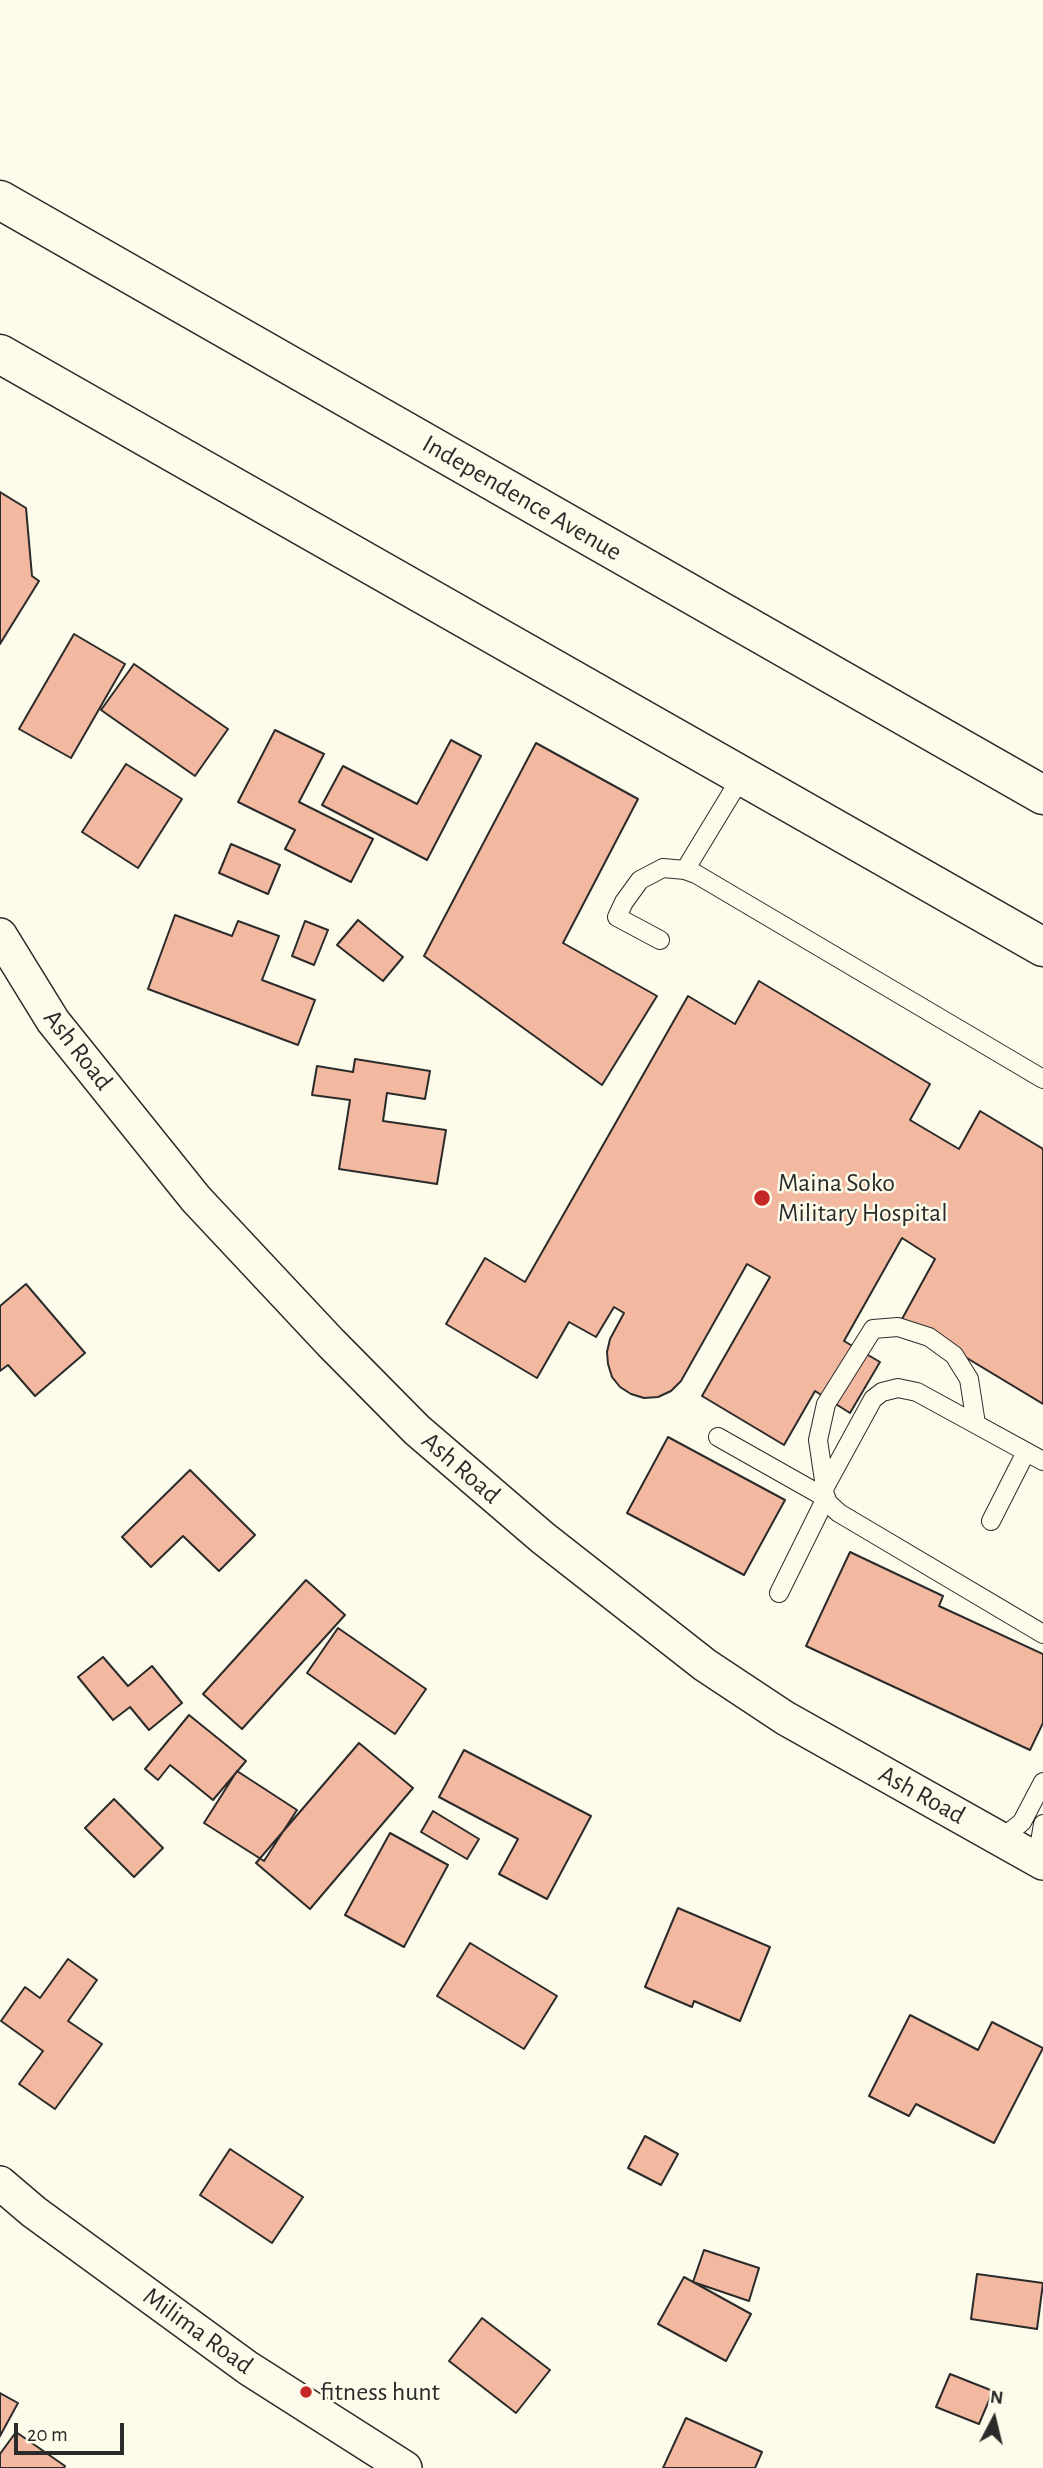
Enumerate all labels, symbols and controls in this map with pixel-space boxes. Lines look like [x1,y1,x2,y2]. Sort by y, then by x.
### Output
street label: Independence Avenue [417,428,627,568]
street label: Ash Road [37,1003,119,1097]
place label: Maina Soko Military Hospital [778,1167,948,1228]
marker: Maina Soko Military Hospital [752,1188,772,1208]
street label: Ash Road [415,1425,507,1511]
street label: Ash Road [873,1759,971,1831]
street label: Milima Road [137,2281,259,2381]
place label: fitness hunt [320,2376,440,2408]
marker: fitness hunt [298,2384,314,2400]
north arrow [959,2384,1029,2454]
text: N [989,2387,1004,2408]
scale bar [18,2408,128,2452]
text: 20 m [27,2424,68,2445]

